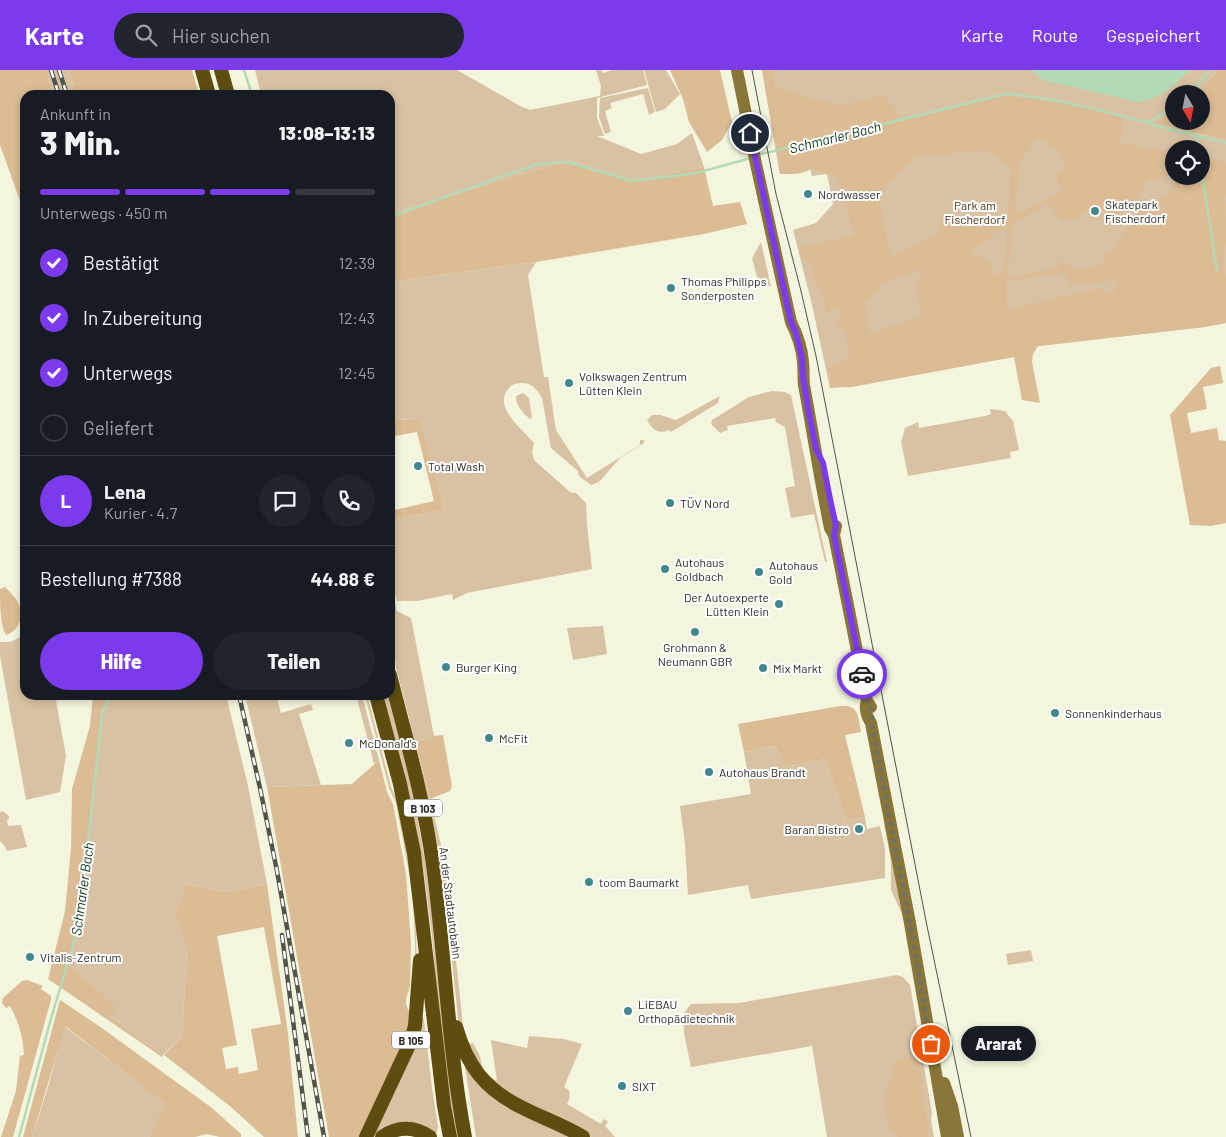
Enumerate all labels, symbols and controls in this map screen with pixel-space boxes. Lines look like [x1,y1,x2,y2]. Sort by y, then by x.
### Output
search box [114,13,464,58]
text: Karte [25,21,84,50]
icon: search [132,21,160,49]
text: Hier suchen [172,24,270,47]
text: Karte [961,24,1004,46]
text: Route [1032,24,1078,46]
text: Gespeichert [1106,24,1201,46]
north arrow [1165,85,1210,130]
map controls [1165,85,1210,185]
text: Ankunft in [40,104,111,123]
pin [729,112,771,154]
water label: Schmarler Bach [787,117,883,157]
icon: home [736,119,764,147]
text: 13:08–13:13 [279,121,375,144]
text: 3 Min. [40,123,121,161]
button: locate [1165,140,1210,185]
place label: Nordwasser [818,187,881,201]
marker: Nordwasser [802,188,814,200]
place label: Skatepark Fischerdorf [1105,197,1166,225]
park label: Park am Fischerdorf [945,198,1005,226]
text: Unterwegs · 450 m [40,203,168,222]
marker: Skatepark Fischerdorf [1089,205,1101,217]
icon: check [40,249,68,277]
text: Bestätigt [83,251,159,274]
text: 12:39 [339,253,375,272]
place label: Thomas Philipps Sonderposten [681,274,767,302]
marker: Thomas Philipps Sonderposten [665,282,677,294]
icon: check [40,304,68,332]
text: In Zubereitung [83,306,202,329]
text: 12:43 [338,308,375,327]
icon: check [40,359,68,387]
text: Unterwegs [83,361,172,384]
text: 12:45 [338,363,375,382]
place label: Volkswagen Zentrum Lütten Klein [579,369,687,397]
marker: Volkswagen Zentrum Lütten Klein [563,377,575,389]
text: Geliefert [83,416,154,439]
place label: Total Wash [428,459,484,473]
marker: Total Wash [412,460,424,472]
button: chat [259,475,311,527]
button: phone [323,475,375,527]
text: Lena [104,480,146,503]
text: L [61,489,71,512]
place label: TÜV Nord [680,496,730,510]
marker: TÜV Nord [664,497,676,509]
text: Kurier · 4.7 [104,503,177,522]
place label: Autohaus Goldbach [675,555,724,583]
place label: Autohaus Gold [769,558,818,586]
marker: Autohaus Goldbach [659,563,671,575]
marker: Autohaus Gold [753,566,765,578]
text: Bestellung #7388 [40,567,182,590]
text: 44.88 € [310,567,375,590]
place label: Der Autoexperte Lütten Klein [684,590,769,618]
marker: Der Autoexperte Lütten Klein [773,598,785,610]
marker: Grohmann & Neumann GBR [689,626,701,638]
button: Hilfe [40,632,203,690]
button: Teilen [213,632,375,690]
place label: Grohmann & Neumann GBR [658,640,732,668]
courier [837,649,887,699]
place label: Burger King [456,660,517,674]
icon: car [848,660,876,688]
marker: Burger King [440,661,452,673]
place label: Mix Markt [773,661,822,675]
marker: Mix Markt [757,662,769,674]
place label: Sonnenkinderhaus [1065,706,1162,720]
marker: Sonnenkinderhaus [1049,707,1061,719]
place label: McFit [499,731,528,745]
marker: McFit [483,732,495,744]
place label: McDonald's [359,736,417,750]
marker: McDonald's [343,737,355,749]
place label: Autohaus Brandt [719,765,806,779]
marker: Autohaus Brandt [703,766,715,778]
road number: B 103 [404,800,442,816]
place label: Baran Bistro [785,822,849,836]
marker: Baran Bistro [853,823,865,835]
water label: Schmarler Bach [67,841,97,937]
street label: An der Stadtautobahn [437,846,465,960]
place label: toom Baumarkt [599,875,679,889]
marker: toom Baumarkt [583,876,595,888]
place label: Vitalis-Zentrum [40,950,122,964]
marker: Vitalis-Zentrum [24,951,36,963]
place label: LiEBAU Orthopädietechnik [638,997,735,1025]
marker: LiEBAU Orthopädietechnik [622,1005,634,1017]
pin [910,1023,952,1065]
callout: Ararat [961,1026,1036,1062]
icon: bag [917,1030,945,1058]
road number: B 105 [392,1032,430,1048]
text: Ararat [975,1034,1022,1053]
place label: SIXT [632,1079,656,1093]
marker: SIXT [616,1080,628,1092]

